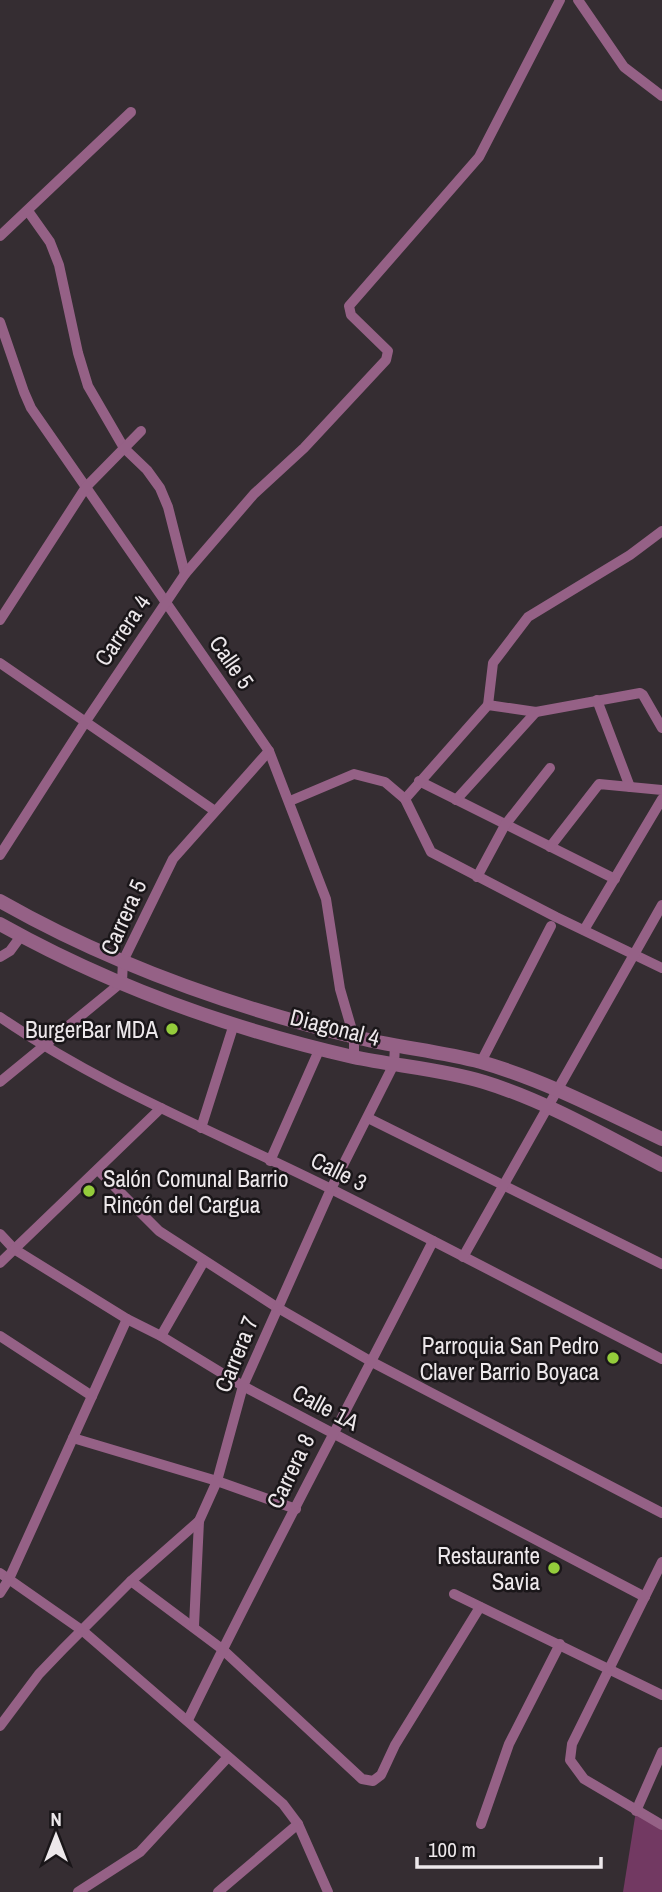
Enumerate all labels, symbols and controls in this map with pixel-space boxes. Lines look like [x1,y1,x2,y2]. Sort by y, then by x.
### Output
street label: Carrera 4 [87,588,157,672]
street label: Calle 5 [202,629,262,695]
street label: Carrera 5 [93,874,153,960]
street label: Diagonal 4 [287,1001,384,1053]
place label: BurgerBar MDA [25,1014,158,1045]
marker: BurgerBar MDA [164,1021,180,1037]
street label: Calle 3 [306,1144,372,1198]
place label: Salón Comunal Barrio Rincón del Cargua [103,1163,289,1220]
marker: Salón Comunal Barrio Rincón del Cargua [81,1183,97,1199]
street label: Carrera 7 [207,1311,265,1397]
place label: Parroquia San Pedro Claver Barrio Boyaca [420,1330,600,1387]
marker: Parroquia San Pedro Claver Barrio Boyaca [605,1350,621,1366]
street label: Calle 1A [287,1377,365,1438]
street label: Carrera 8 [259,1428,321,1514]
place label: Restaurante Savia [437,1540,541,1597]
marker: Restaurante Savia [546,1560,562,1576]
north arrow [21,1801,91,1871]
text: N [50,1806,62,1832]
scale bar [417,1826,601,1870]
text: 100 m [428,1835,476,1864]

